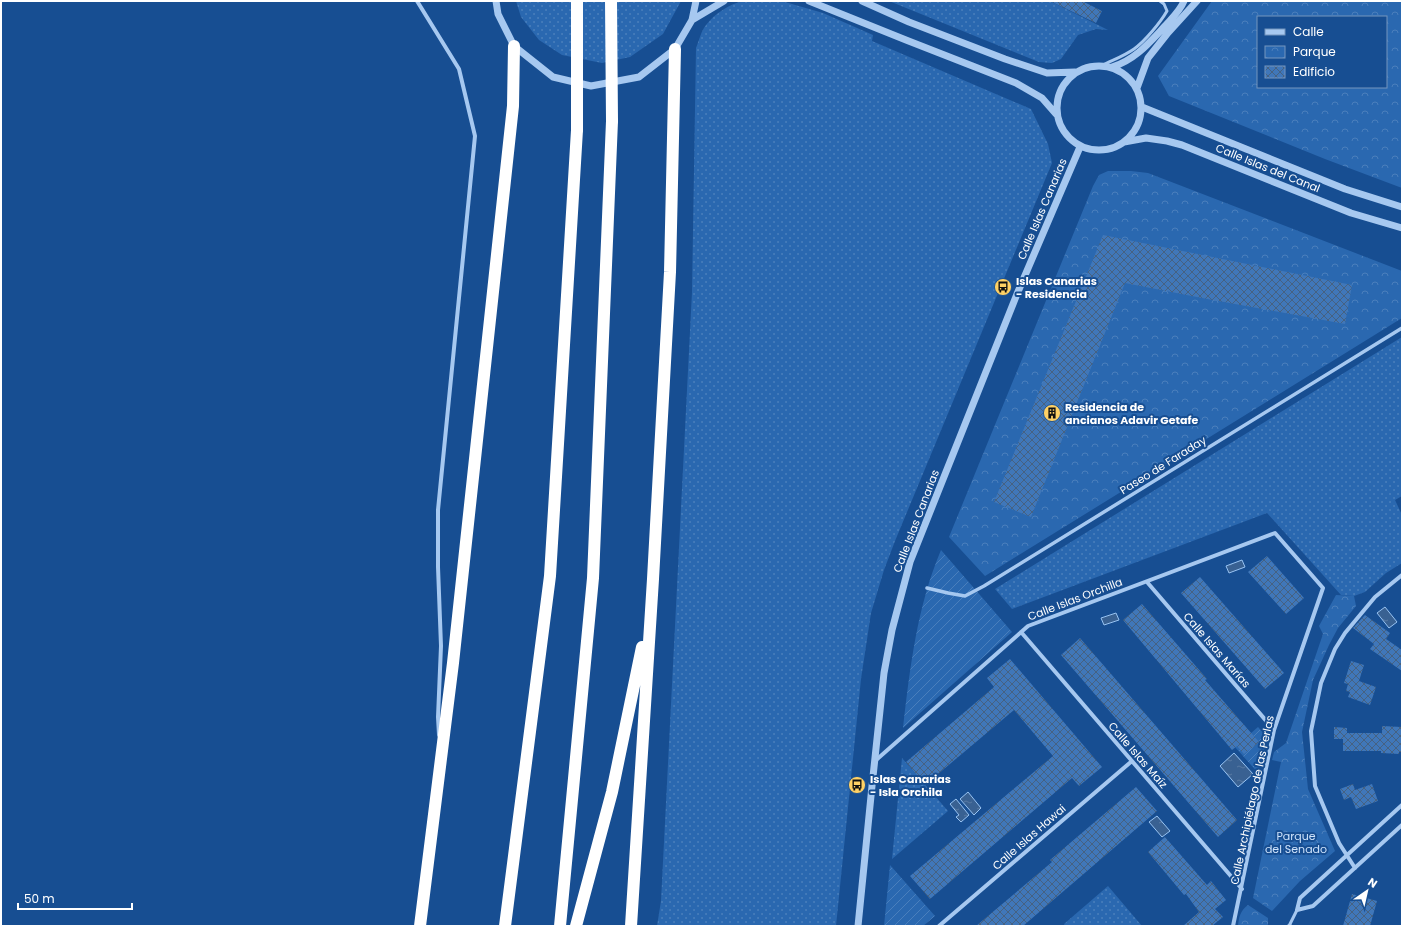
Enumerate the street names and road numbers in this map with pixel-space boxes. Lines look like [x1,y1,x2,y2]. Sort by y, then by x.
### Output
street label: Calle Islas del Canal [1213,140,1323,196]
street label: Calle Islas Canarias [1013,156,1071,262]
street label: Paseo de Faraday [1117,432,1210,498]
street label: Calle Islas Canarias [889,467,943,575]
street label: Calle Islas Orchilla [1025,574,1125,624]
street label: Calle Islas Marías [1180,609,1254,691]
street label: Calle Archipiélago de las Perlas [1226,714,1278,886]
street label: Calle Islas Maíz [1105,718,1171,792]
street label: Calle Islas Hawai [989,800,1069,873]

